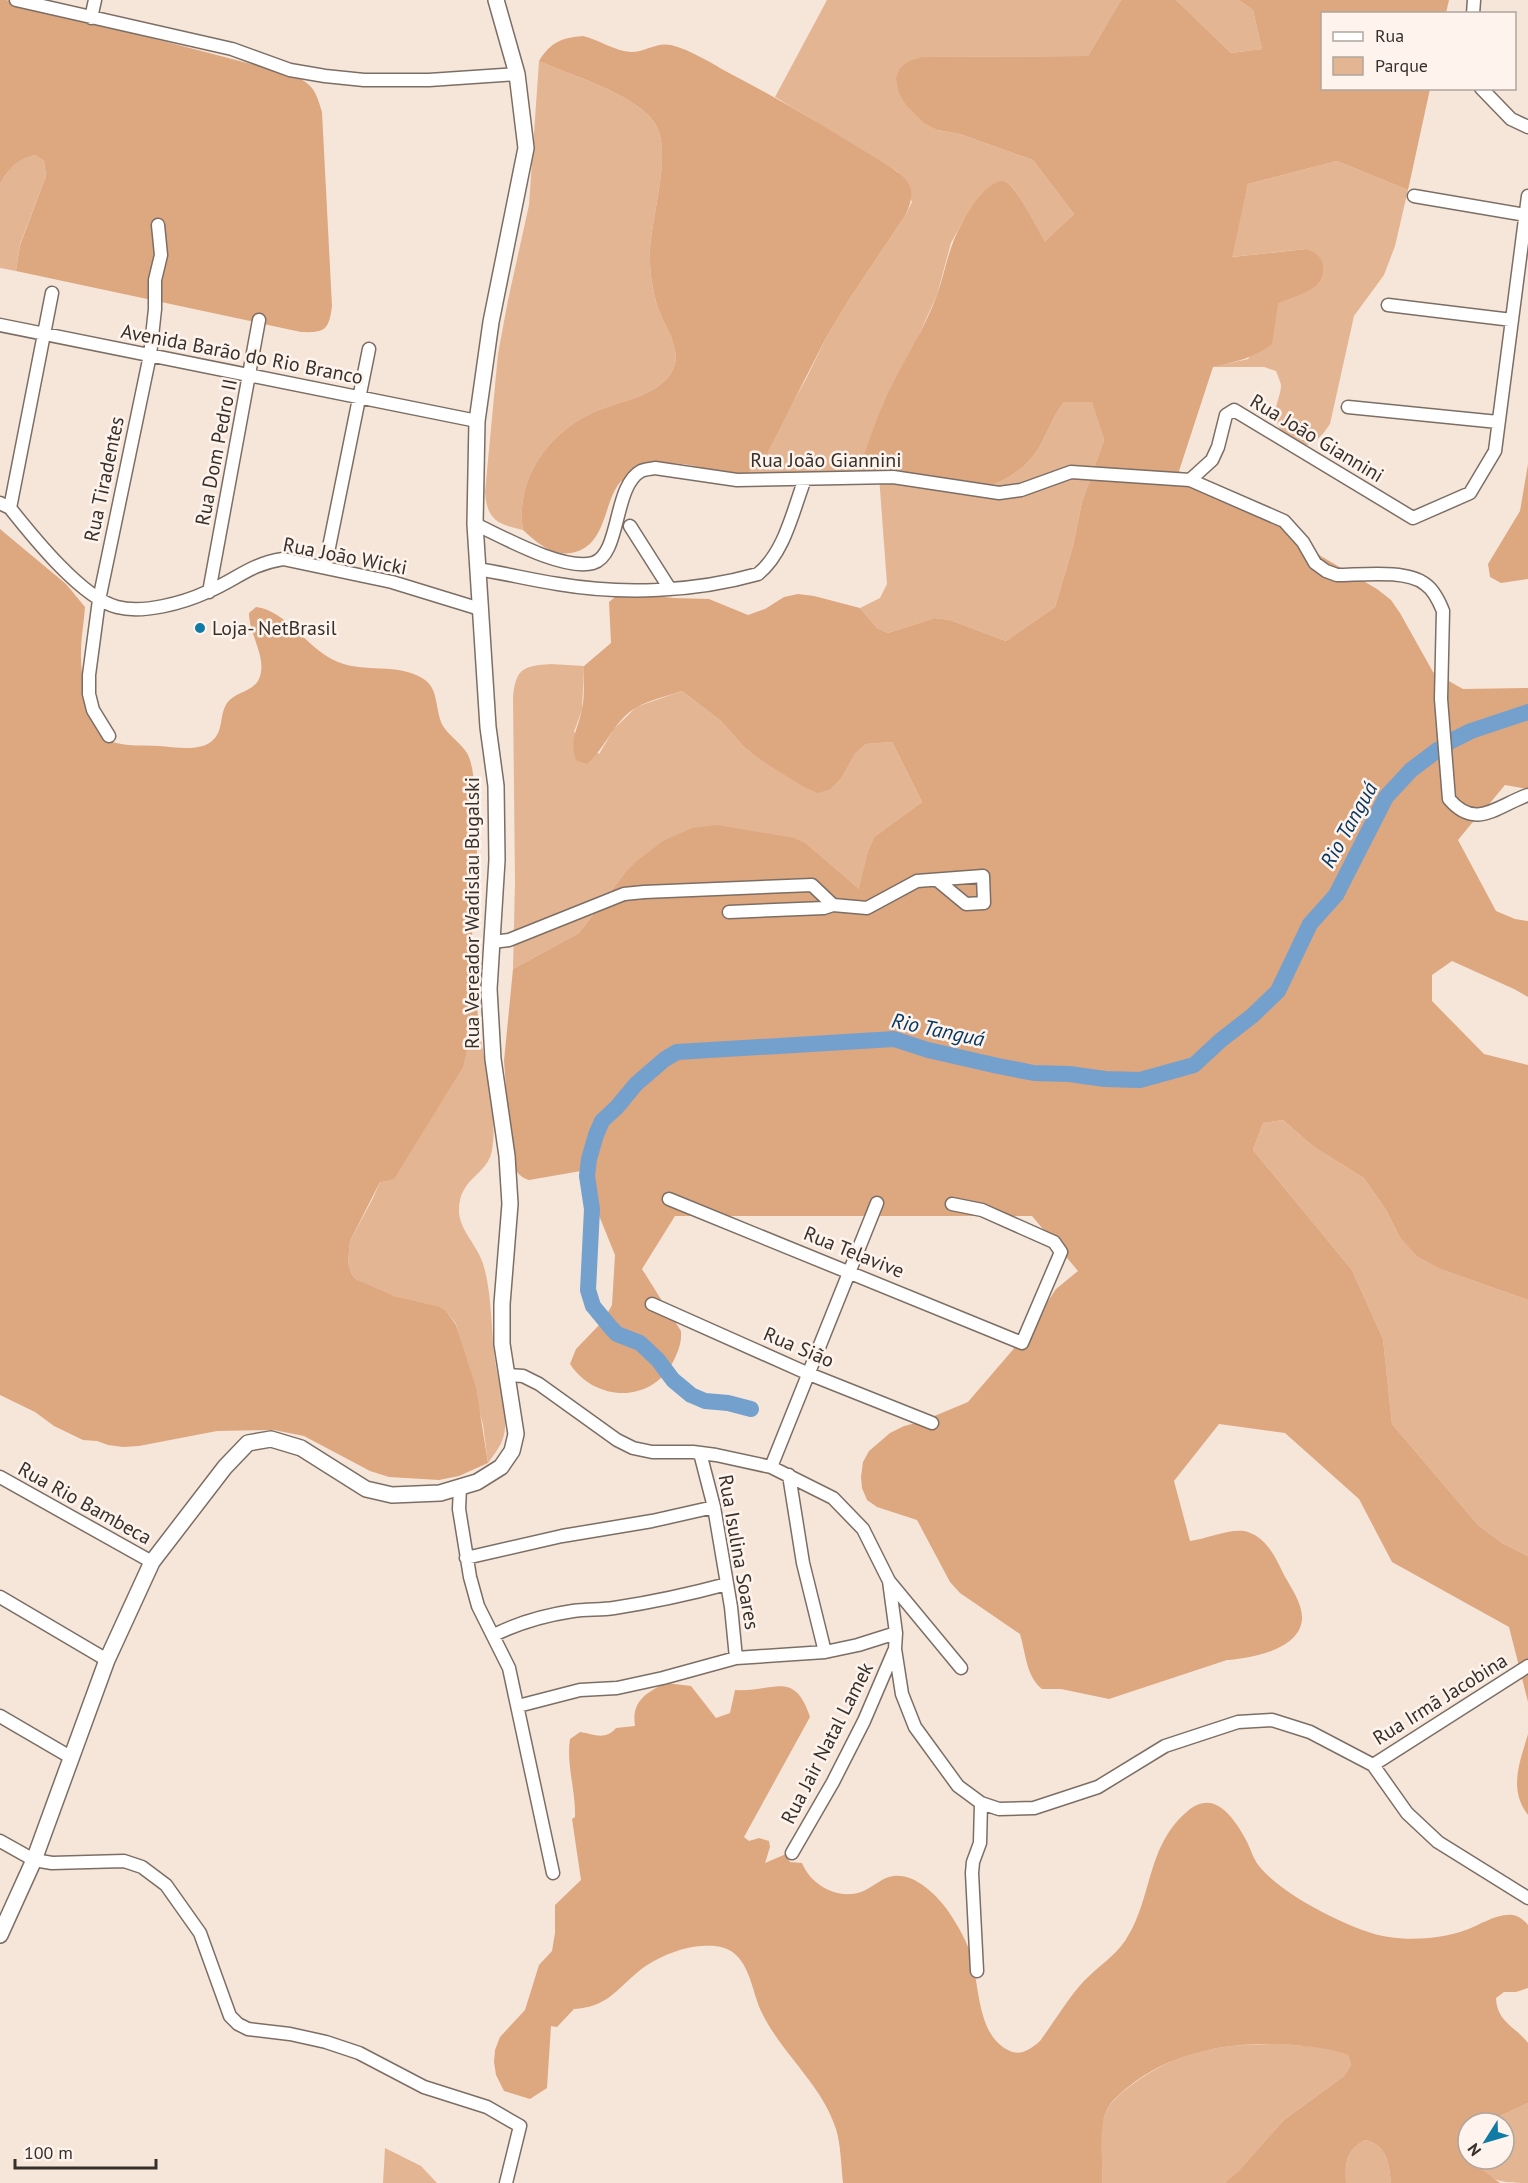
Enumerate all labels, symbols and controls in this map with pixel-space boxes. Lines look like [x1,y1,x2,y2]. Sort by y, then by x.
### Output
legend [1321,12,1516,90]
text: Rua [1375,24,1404,47]
text: Parque [1375,54,1428,77]
street label: Avenida Barão do Rio Branco [119,318,365,390]
street label: Rua Dom Pedro II [189,376,243,528]
street label: Rua João Giannini [1245,388,1389,488]
street label: Rua Tiradentes [78,414,130,544]
street label: Rua João Giannini [750,447,902,473]
street label: Rua João Wicki [281,531,409,581]
place label: Loja- NetBrasil [212,615,337,641]
marker: Loja- NetBrasil [193,621,207,635]
water label: Rio Tanguá [1314,776,1384,872]
street label: Rua Vereador Wadislau Bugalski [459,777,485,1049]
water label: Rio Tanguá [889,1007,988,1053]
street label: Rua Telavive [800,1220,908,1284]
street label: Rua Sião [760,1321,838,1373]
street label: Rua Rio Bambeca [14,1456,156,1550]
street label: Rua Isulina Soares [713,1473,765,1631]
street label: Rua Irmã Jacobina [1368,1647,1512,1751]
street label: Rua Jair Natal Lamek [775,1657,879,1828]
north arrow [1456,2111,1516,2171]
scale bar [15,2132,156,2170]
text: N [1463,2140,1485,2160]
text: 100 m [24,2141,73,2164]

